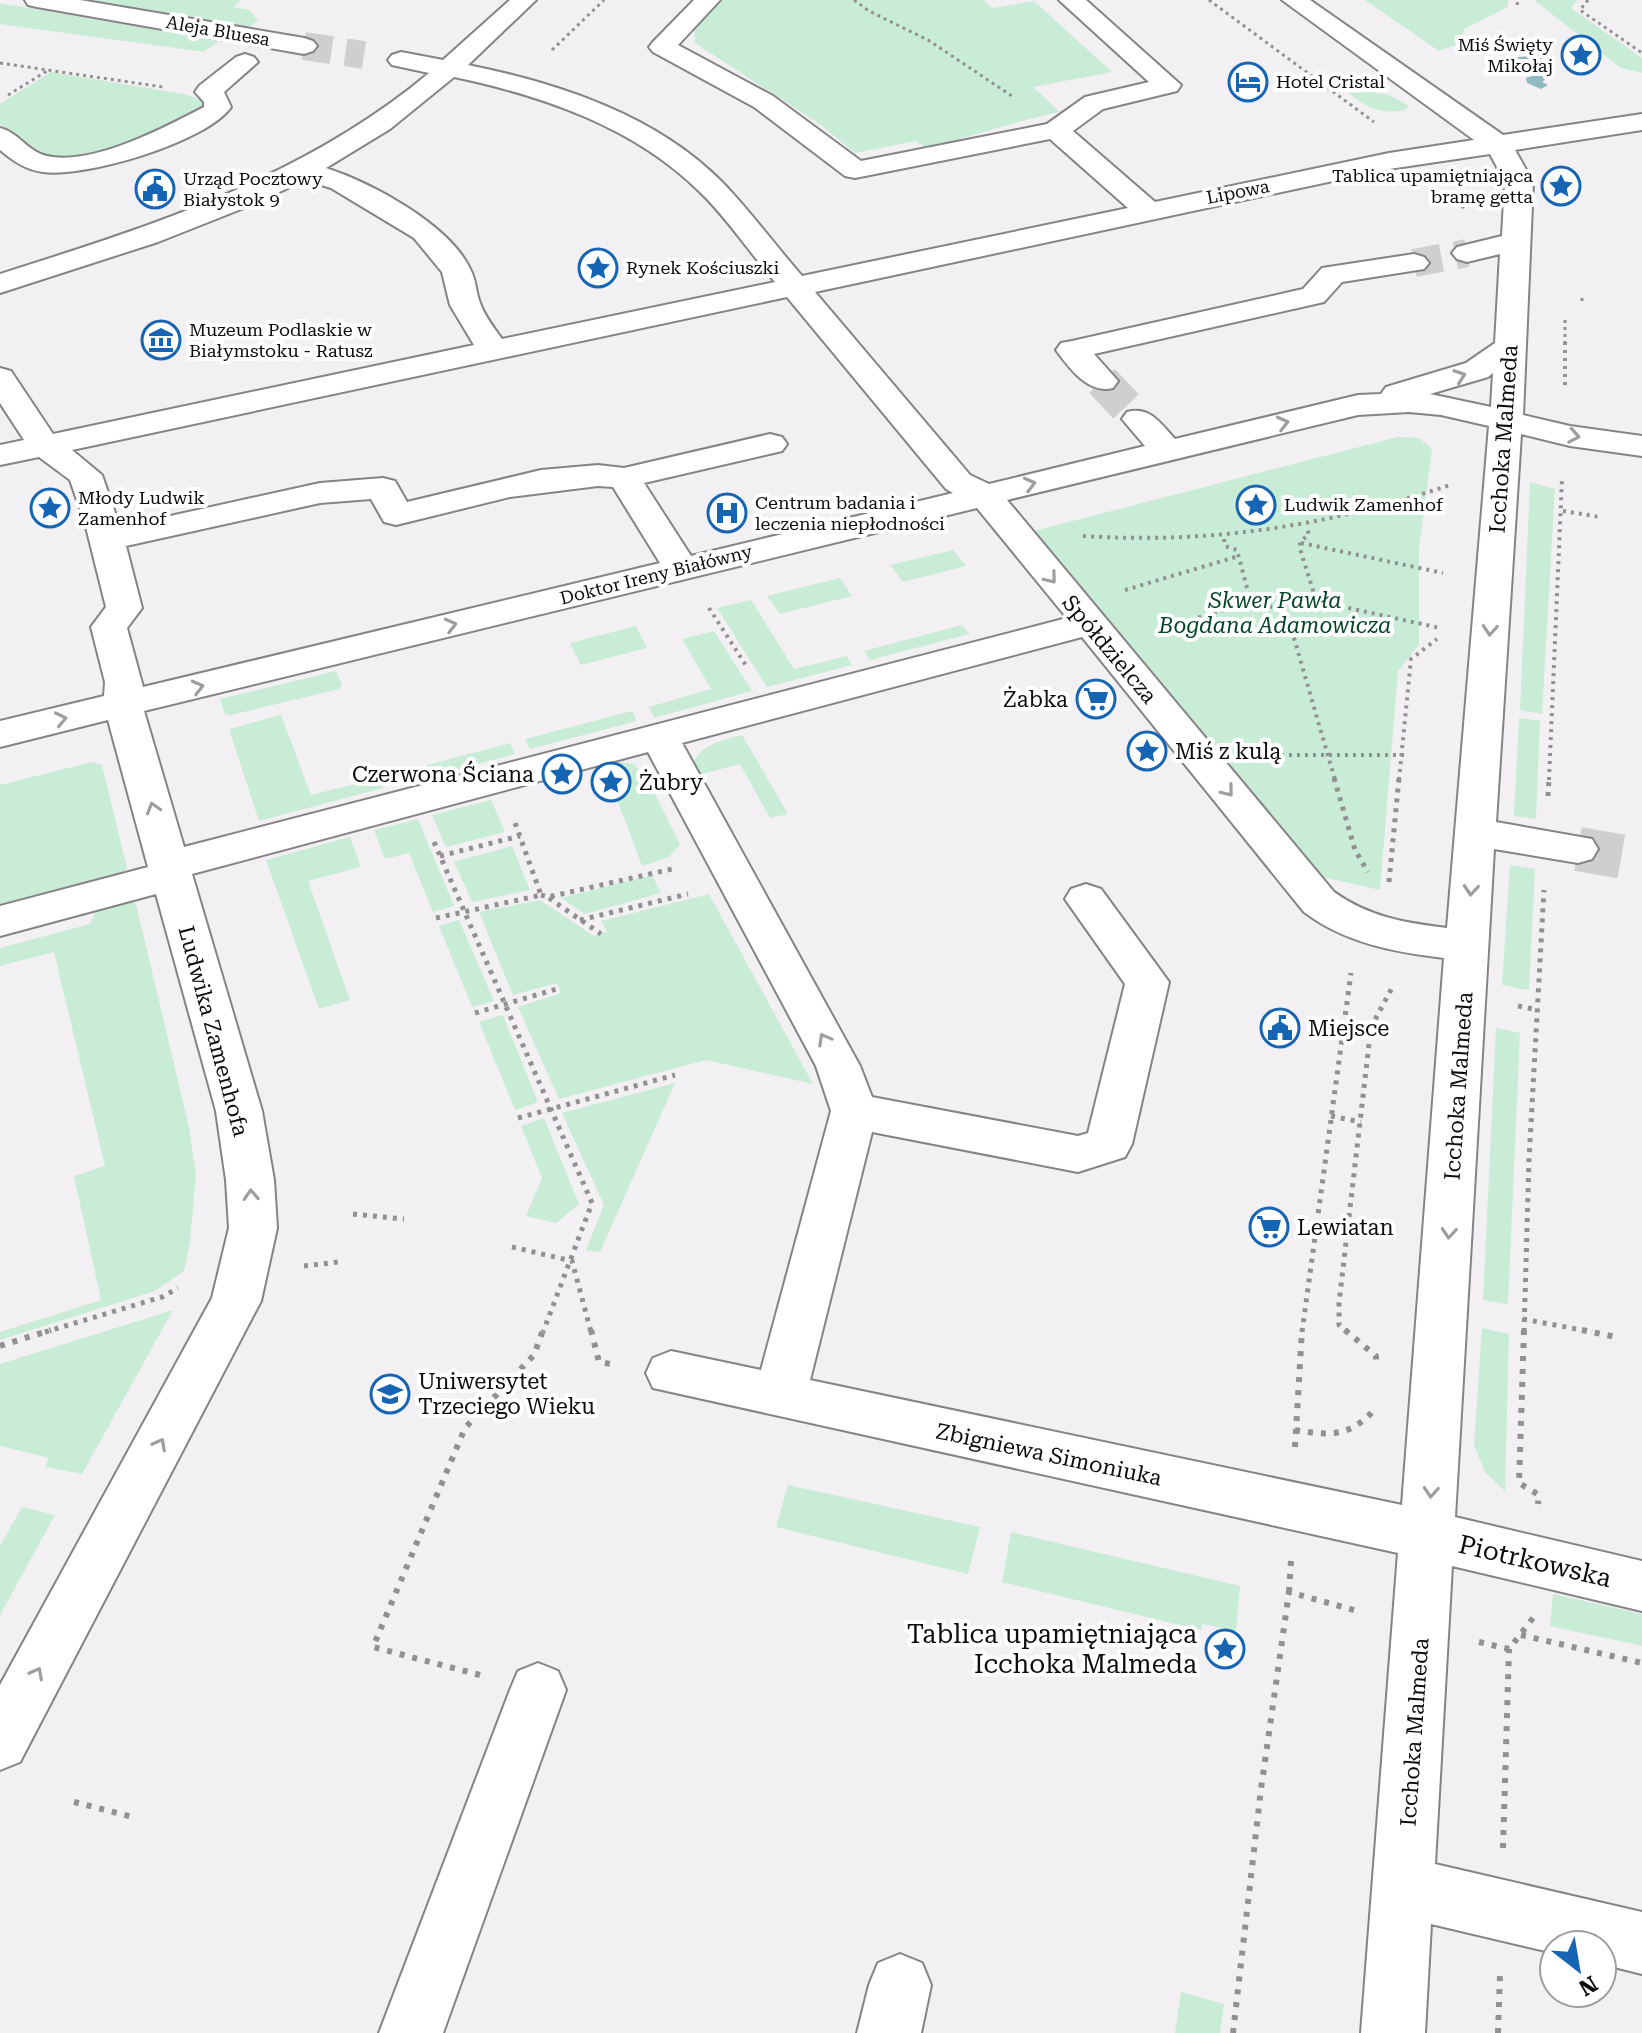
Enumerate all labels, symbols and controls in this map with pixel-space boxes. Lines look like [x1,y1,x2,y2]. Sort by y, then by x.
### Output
street label: Aleja Bluesa [165,11,272,50]
place label: Miś Święty Mikołaj [1458,34,1553,76]
place icon: Miś Święty Mikołaj [1560,34,1602,76]
hotel icon: Hotel Cristal [1227,61,1269,103]
place label: Hotel Cristal [1276,71,1385,92]
place label: Tablica upamiętniająca bramę getta [1332,165,1533,207]
place icon: Tablica upamiętniająca bramę getta [1540,165,1582,207]
public building icon: Urząd Pocztowy Białystok 9 [134,168,176,210]
place label: Urząd Pocztowy Białystok 9 [183,168,323,210]
street label: Lipowa [1205,175,1271,208]
place icon: Rynek Kościuszki [577,247,619,289]
place label: Rynek Kościuszki [626,257,780,278]
museum icon: Muzeum Podlaskie w Białymstoku - Ratusz [140,319,182,361]
place label: Muzeum Podlaskie w Białymstoku - Ratusz [189,319,373,361]
street label: Icchoka Malmeda [1484,344,1523,534]
one-way arrow [1452,369,1466,386]
one-way arrow [1275,415,1289,432]
one-way arrow [1567,427,1580,444]
one-way arrow [1023,477,1036,494]
place icon: Ludwik Zamenhof [1235,484,1277,526]
place icon: Młody Ludwik Zamenhof [29,487,71,529]
place label: Młody Ludwik Zamenhof [78,487,205,529]
hospital icon: Centrum badania i leczenia niepłodności [706,492,748,534]
place label: Centrum badania i leczenia niepłodności [755,492,945,534]
place label: Ludwik Zamenhof [1284,494,1444,515]
street label: Doktor Ireny Białówny [558,540,755,609]
one-way arrow [1041,569,1056,583]
park label: Skwer Pawła Bogdana Adamowicza [1158,588,1391,638]
street label: Spółdzielcza [1057,590,1162,708]
one-way arrow [444,618,457,635]
one-way arrow [1482,624,1499,637]
supermarket icon: Żabka [1075,678,1117,720]
one-way arrow [191,679,205,696]
place label: Żabka [1003,686,1068,712]
one-way arrow [54,711,68,728]
place icon: Miś z kulą [1126,730,1168,772]
place label: Miś z kulą [1175,739,1281,764]
place icon: Czerwona Ściana [541,753,583,795]
place label: Czerwona Ściana [352,760,534,787]
place icon: Żubry [590,761,632,803]
place label: Żubry [639,769,703,795]
one-way arrow [1218,782,1233,796]
one-way arrow [147,802,163,816]
one-way arrow [1463,884,1480,897]
street label: Ludwika Zamenhofa [173,923,254,1139]
street label: Icchoka Malmeda [1439,991,1478,1181]
public building icon: Miejsce [1259,1007,1301,1049]
place label: Miejsce [1308,1016,1389,1041]
one-way arrow [818,1033,833,1048]
one-way arrow [243,1188,260,1201]
supermarket icon: Lewiatan [1248,1206,1290,1248]
place label: Lewiatan [1297,1215,1394,1240]
one-way arrow [1440,1227,1457,1240]
place label: Uniwersytet Trzeciego Wieku [418,1369,595,1419]
school or university icon: Uniwersytet Trzeciego Wieku [369,1373,411,1415]
street label: Zbigniewa Simoniuka [934,1418,1164,1491]
one-way arrow [151,1438,166,1453]
one-way arrow [1423,1486,1440,1499]
street label: Piotrkowska [1456,1529,1614,1593]
place label: Tablica upamiętniająca Icchoka Malmeda [907,1619,1197,1679]
place icon: Tablica upamiętniająca Icchoka Malmeda [1204,1628,1246,1670]
street label: Icchoka Malmeda [1395,1637,1434,1827]
one-way arrow [27,1668,43,1682]
north arrow [1538,1929,1618,2009]
text: N [1574,1971,1602,2001]

